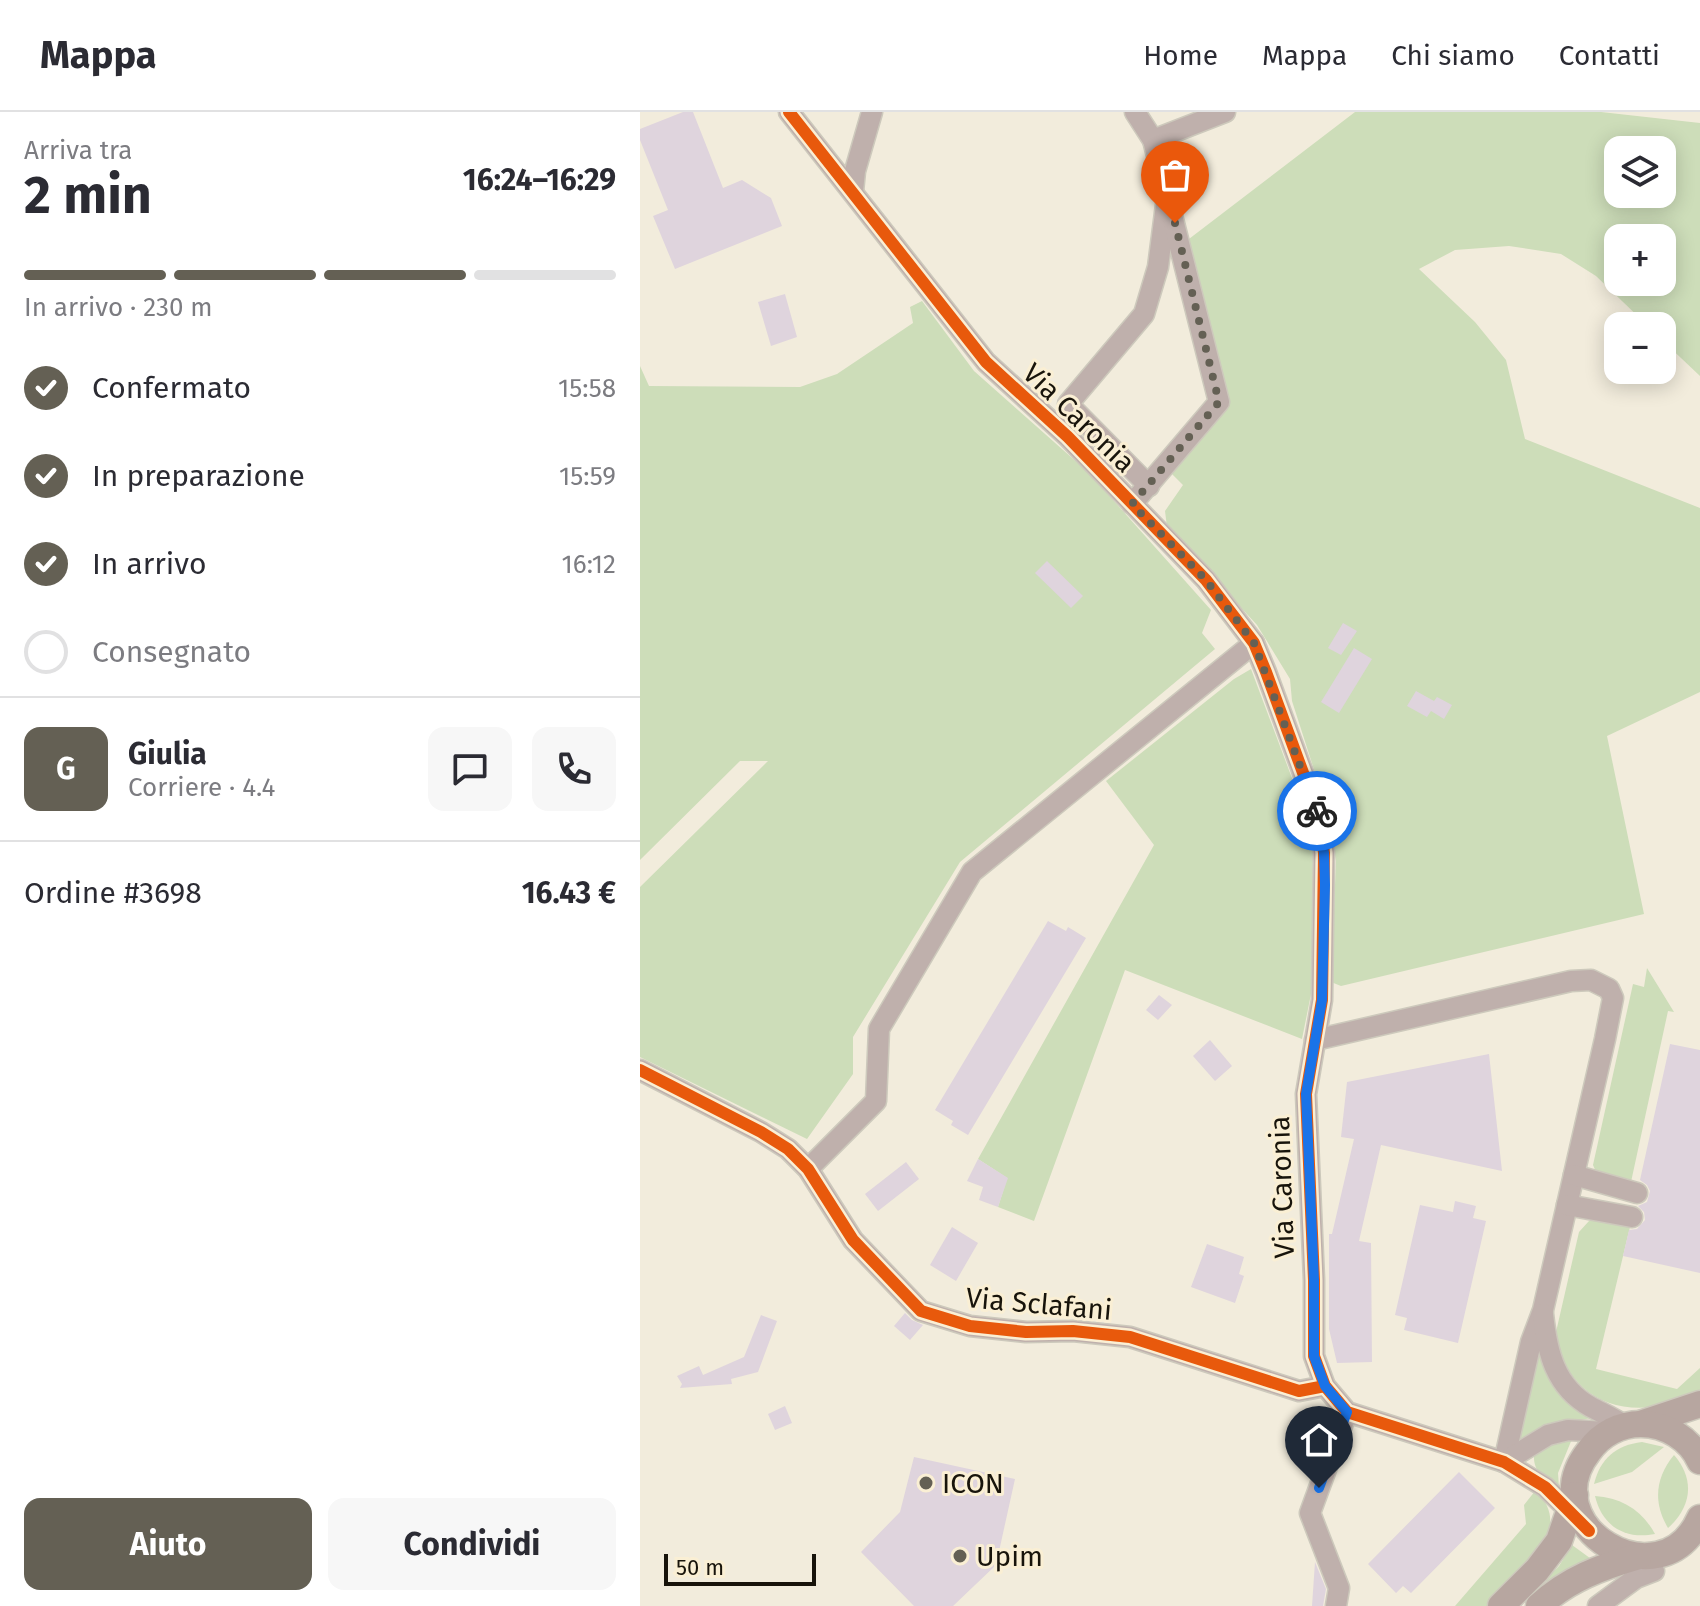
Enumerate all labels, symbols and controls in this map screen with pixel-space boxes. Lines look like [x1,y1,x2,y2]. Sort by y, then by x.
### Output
text: Mappa [40,32,157,78]
text: Home [1143,39,1218,72]
text: Mappa [1262,39,1347,72]
text: Chi siamo [1391,39,1515,72]
text: Contatti [1559,39,1660,72]
text: Arriva tra [24,135,132,166]
map controls [1604,136,1676,384]
button: layers [1604,136,1676,208]
pin [1141,141,1209,223]
icon: bag [1153,153,1197,197]
text: 16:24–16:29 [463,162,616,198]
text: 2 min [24,164,152,227]
button: + [1604,224,1676,296]
text: In arrivo · 230 m [24,292,213,323]
button: − [1604,312,1676,384]
street label: Via Caronia [1016,357,1142,479]
icon: check [24,366,68,410]
text: Confermato [92,370,251,406]
text: 15:58 [558,373,616,404]
icon: check [24,454,68,498]
text: In preparazione [92,458,305,494]
text: 15:59 [559,461,616,492]
icon: check [24,542,68,586]
text: In arrivo [92,546,206,582]
text: 16:12 [562,549,616,580]
text: Consegnato [92,634,251,670]
button: chat [428,727,512,811]
button: phone [532,727,616,811]
text: Giulia [128,736,207,772]
text: G [56,751,76,787]
courier [1277,771,1357,851]
text: Corriere · 4.4 [128,772,275,803]
icon: bike [1295,789,1339,833]
text: Ordine #3698 [24,875,202,911]
text: 16.43 € [522,875,616,911]
street label: Via Caronia [1263,1115,1301,1259]
street label: Via Sclafani [965,1281,1113,1327]
pin [1285,1406,1353,1488]
icon: home [1297,1418,1341,1462]
place label: ICON [942,1467,1004,1500]
marker: ICON [917,1474,935,1492]
button: Aiuto [24,1498,312,1590]
button: Condividi [328,1498,616,1590]
place label: Upim [976,1540,1043,1573]
marker: Upim [951,1547,969,1565]
scale bar [664,1550,816,1586]
text: 50 m [676,1554,724,1581]

